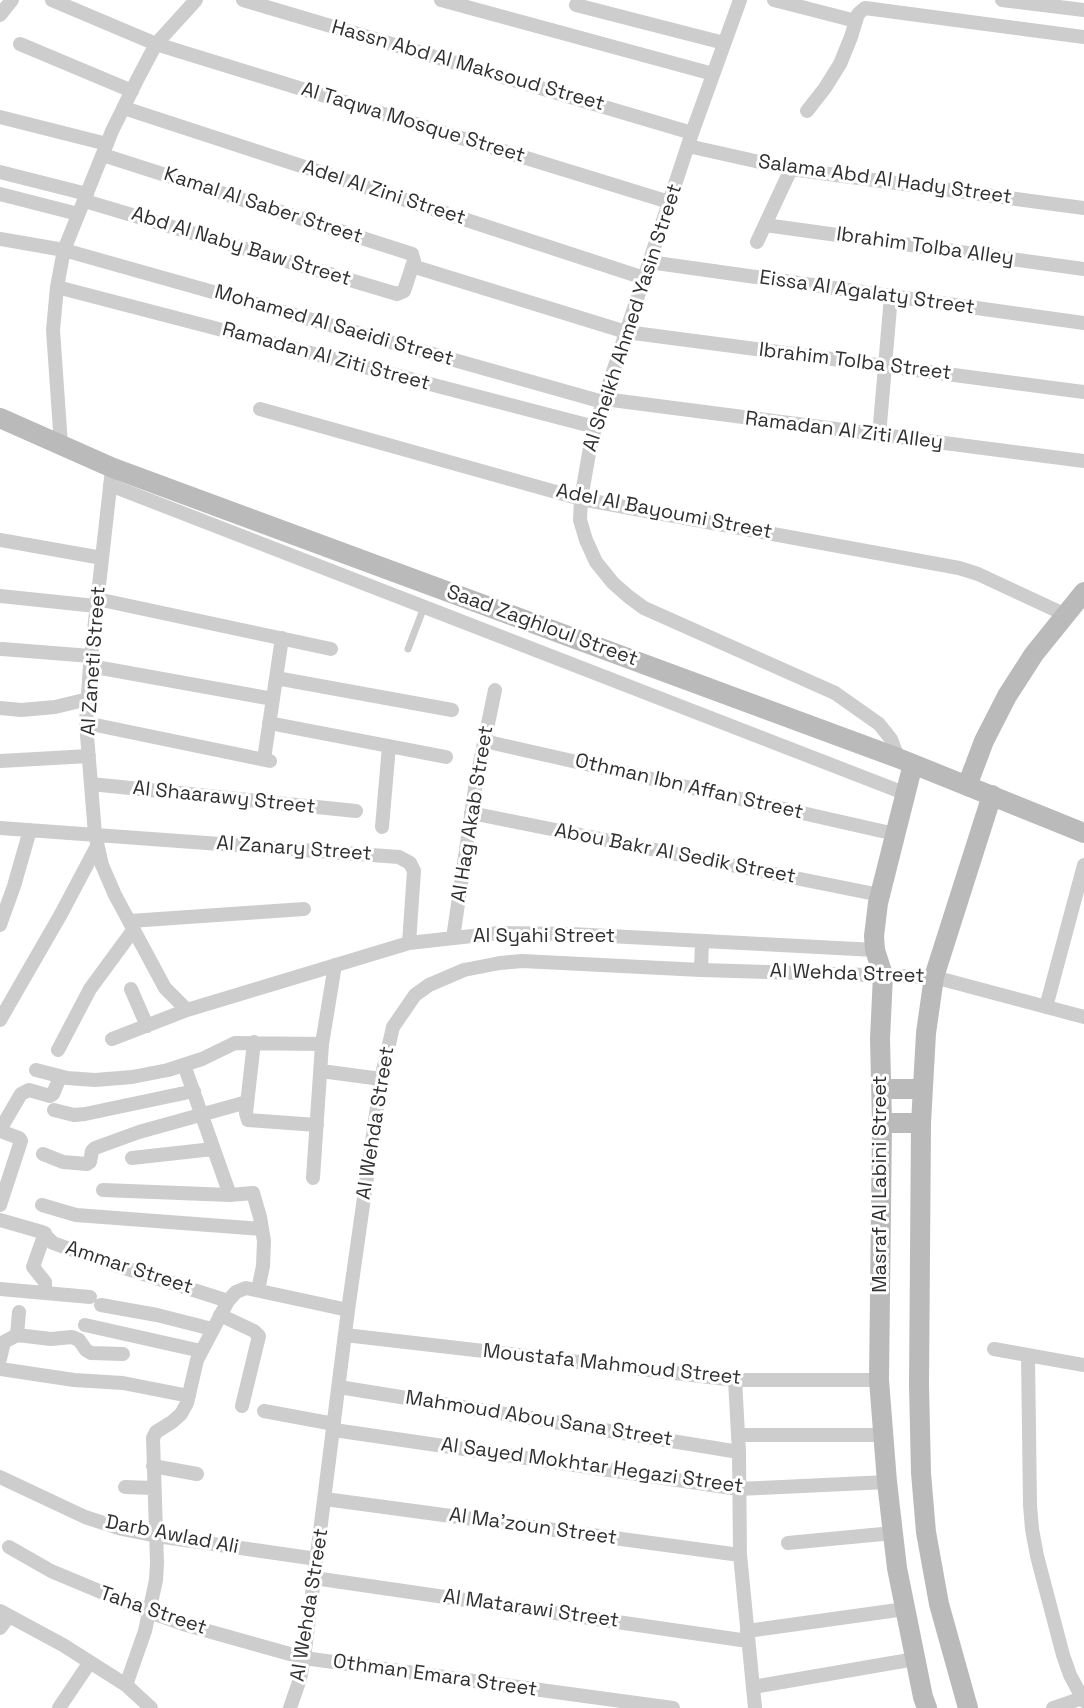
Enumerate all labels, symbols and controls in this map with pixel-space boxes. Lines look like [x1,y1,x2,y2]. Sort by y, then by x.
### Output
street label: Hassn Abd Al Maksoud Street [329,15,607,117]
street label: Al Taqwa Mosque Street [298,78,528,168]
street label: Salama Abd Al Hady Street [757,150,1013,210]
street label: Adel Al Zini Street [300,155,468,231]
street label: Kamal Al Saber Street [161,163,365,249]
street label: Al Sheikh Ahmed Yasin Street [578,181,688,455]
street label: Abd Al Naby Baw Street [128,202,354,292]
street label: Ibrahim Tolba Alley [835,223,1015,271]
street label: Eissa Al Agalaty Street [758,266,976,320]
street label: Mohamed Al Saeidi Street [212,280,456,372]
street label: Ramadan Al Ziti Street [220,318,432,396]
street label: Ibrahim Tolba Street [757,338,953,386]
street label: Ramadan Al Ziti Alley [744,407,944,455]
street label: Adel Al Bayoumi Street [554,479,774,545]
street label: Saad Zaghloul Street [443,580,641,672]
street label: Al Zaneti Street [77,585,111,737]
street label: Al Hag Akab Street [447,724,499,904]
street label: Othman Ibn Affan Street [573,749,805,825]
street label: Al Shaarawy Street [132,776,316,820]
street label: Abou Bakr Al Sedik Street [552,819,798,889]
street label: Al Zanary Street [216,832,372,866]
street label: Al Syahi Street [473,925,615,949]
street label: Al Wehda Street [769,959,925,989]
street label: Al Wehda Street [352,1045,400,1201]
street label: Masraf Al Labini Street [869,1075,893,1293]
street label: Ammar Street [62,1236,196,1300]
street label: Moustafa Mahmoud Street [482,1340,742,1390]
street label: Mahmoud Abou Sana Street [404,1386,674,1452]
street label: Al Sayed Mokhtar Hegazi Street [439,1433,745,1499]
street label: Al Ma'zoun Street [448,1503,618,1551]
street label: Darb Awlad Ali [103,1510,241,1560]
street label: Al Wehda Street [286,1527,334,1683]
street label: Taha Street [96,1581,210,1641]
street label: Al Matarawi Street [442,1585,620,1633]
street label: Othman Emara Street [331,1650,539,1702]

